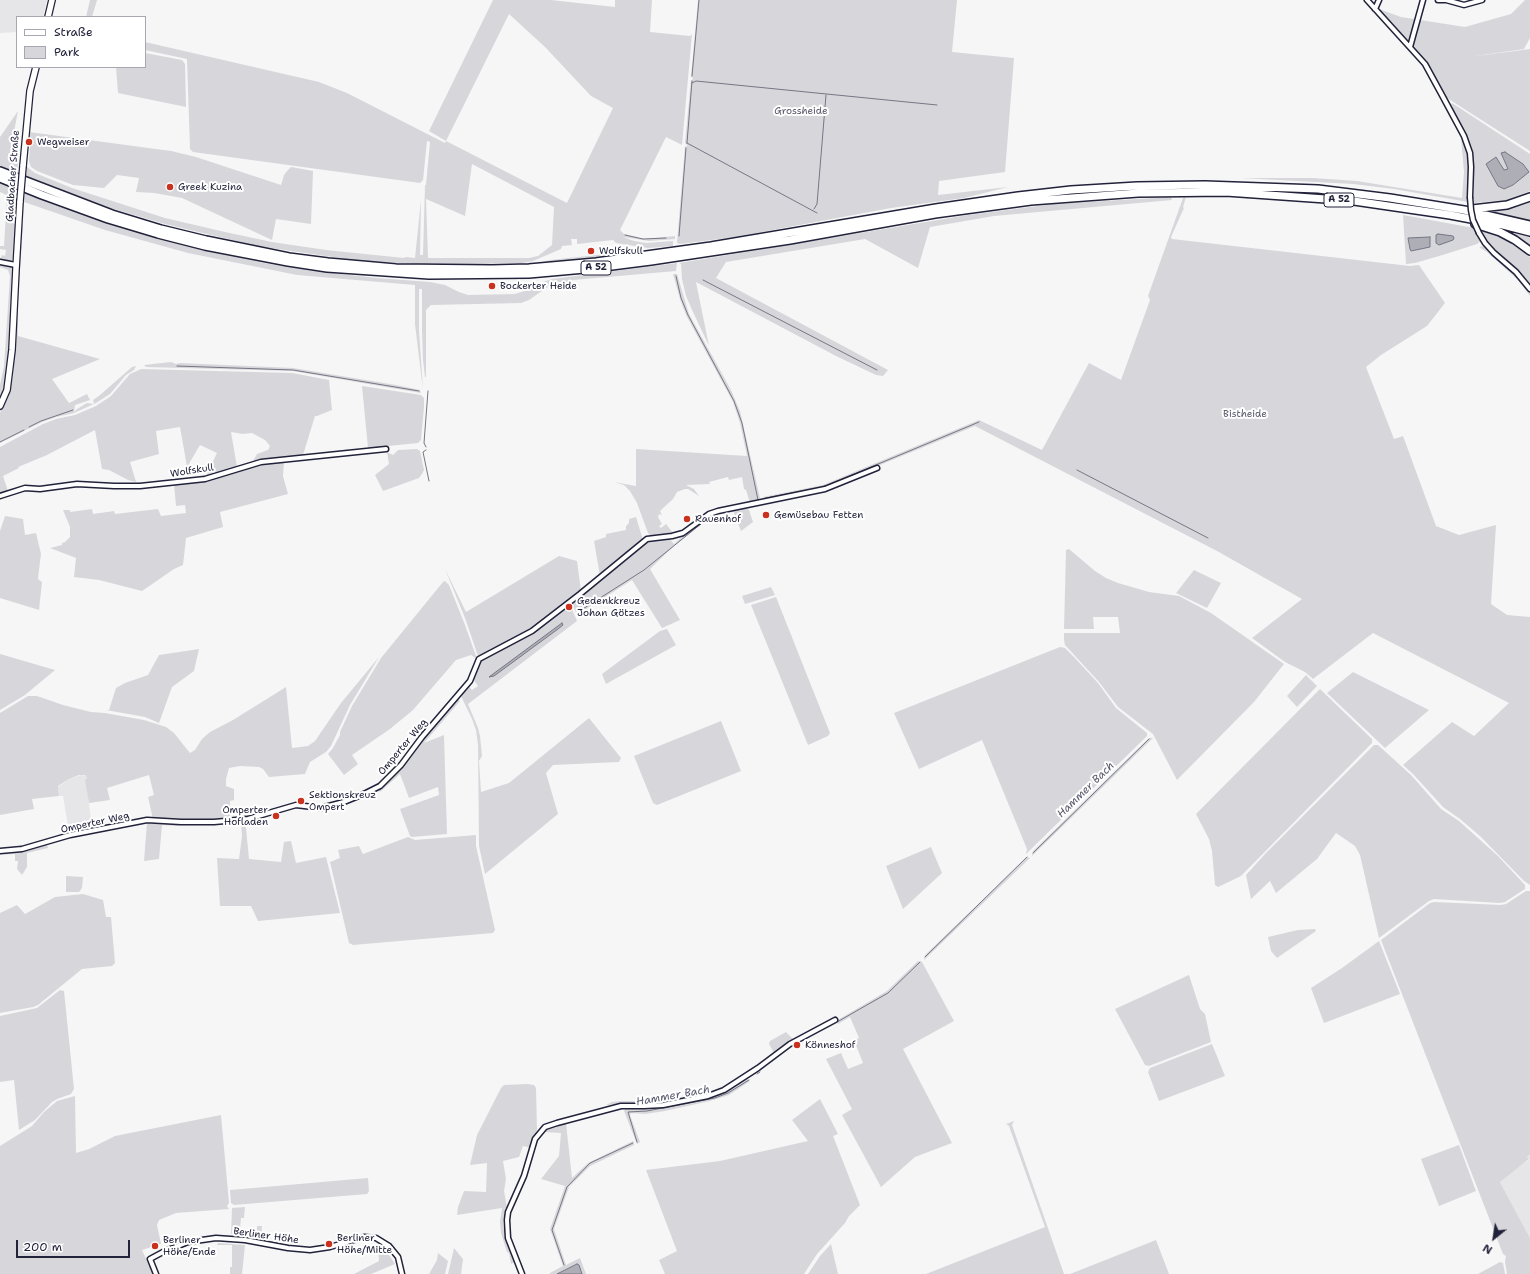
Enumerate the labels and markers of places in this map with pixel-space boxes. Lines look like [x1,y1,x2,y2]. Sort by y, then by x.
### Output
place label: Wegweiser [37,136,89,148]
marker: Wegweiser [24,137,34,147]
place label: Greek Kuzina [178,181,242,193]
marker: Greek Kuzina [165,182,175,192]
place label: Wolfskull [599,245,643,257]
marker: Wolfskull [586,246,596,256]
place label: Bockerter Heide [500,280,577,292]
marker: Bockerter Heide [487,281,497,291]
place label: Gemüsebau Fetten [774,509,863,521]
marker: Gemüsebau Fetten [761,510,771,520]
place label: Rauenhof [695,513,741,525]
marker: Rauenhof [682,514,692,524]
place label: Gedenkkreuz Johan Götzes [577,595,645,618]
marker: Gedenkkreuz Johan Götzes [564,602,574,612]
place label: Sektionskreuz Ompert [309,789,376,812]
marker: Sektionskreuz Ompert [296,796,306,806]
place label: Omperter Hofladen [222,804,268,828]
marker: Omperter Hofladen [271,811,281,821]
place label: Könneshof [805,1039,855,1051]
marker: Könneshof [792,1040,802,1050]
place label: Berliner Höhe/Mitte [337,1232,392,1256]
place label: Berliner Höhe/Ende [163,1234,216,1258]
marker: Berliner Höhe/Mitte [324,1239,334,1249]
marker: Berliner Höhe/Ende [150,1241,160,1251]

